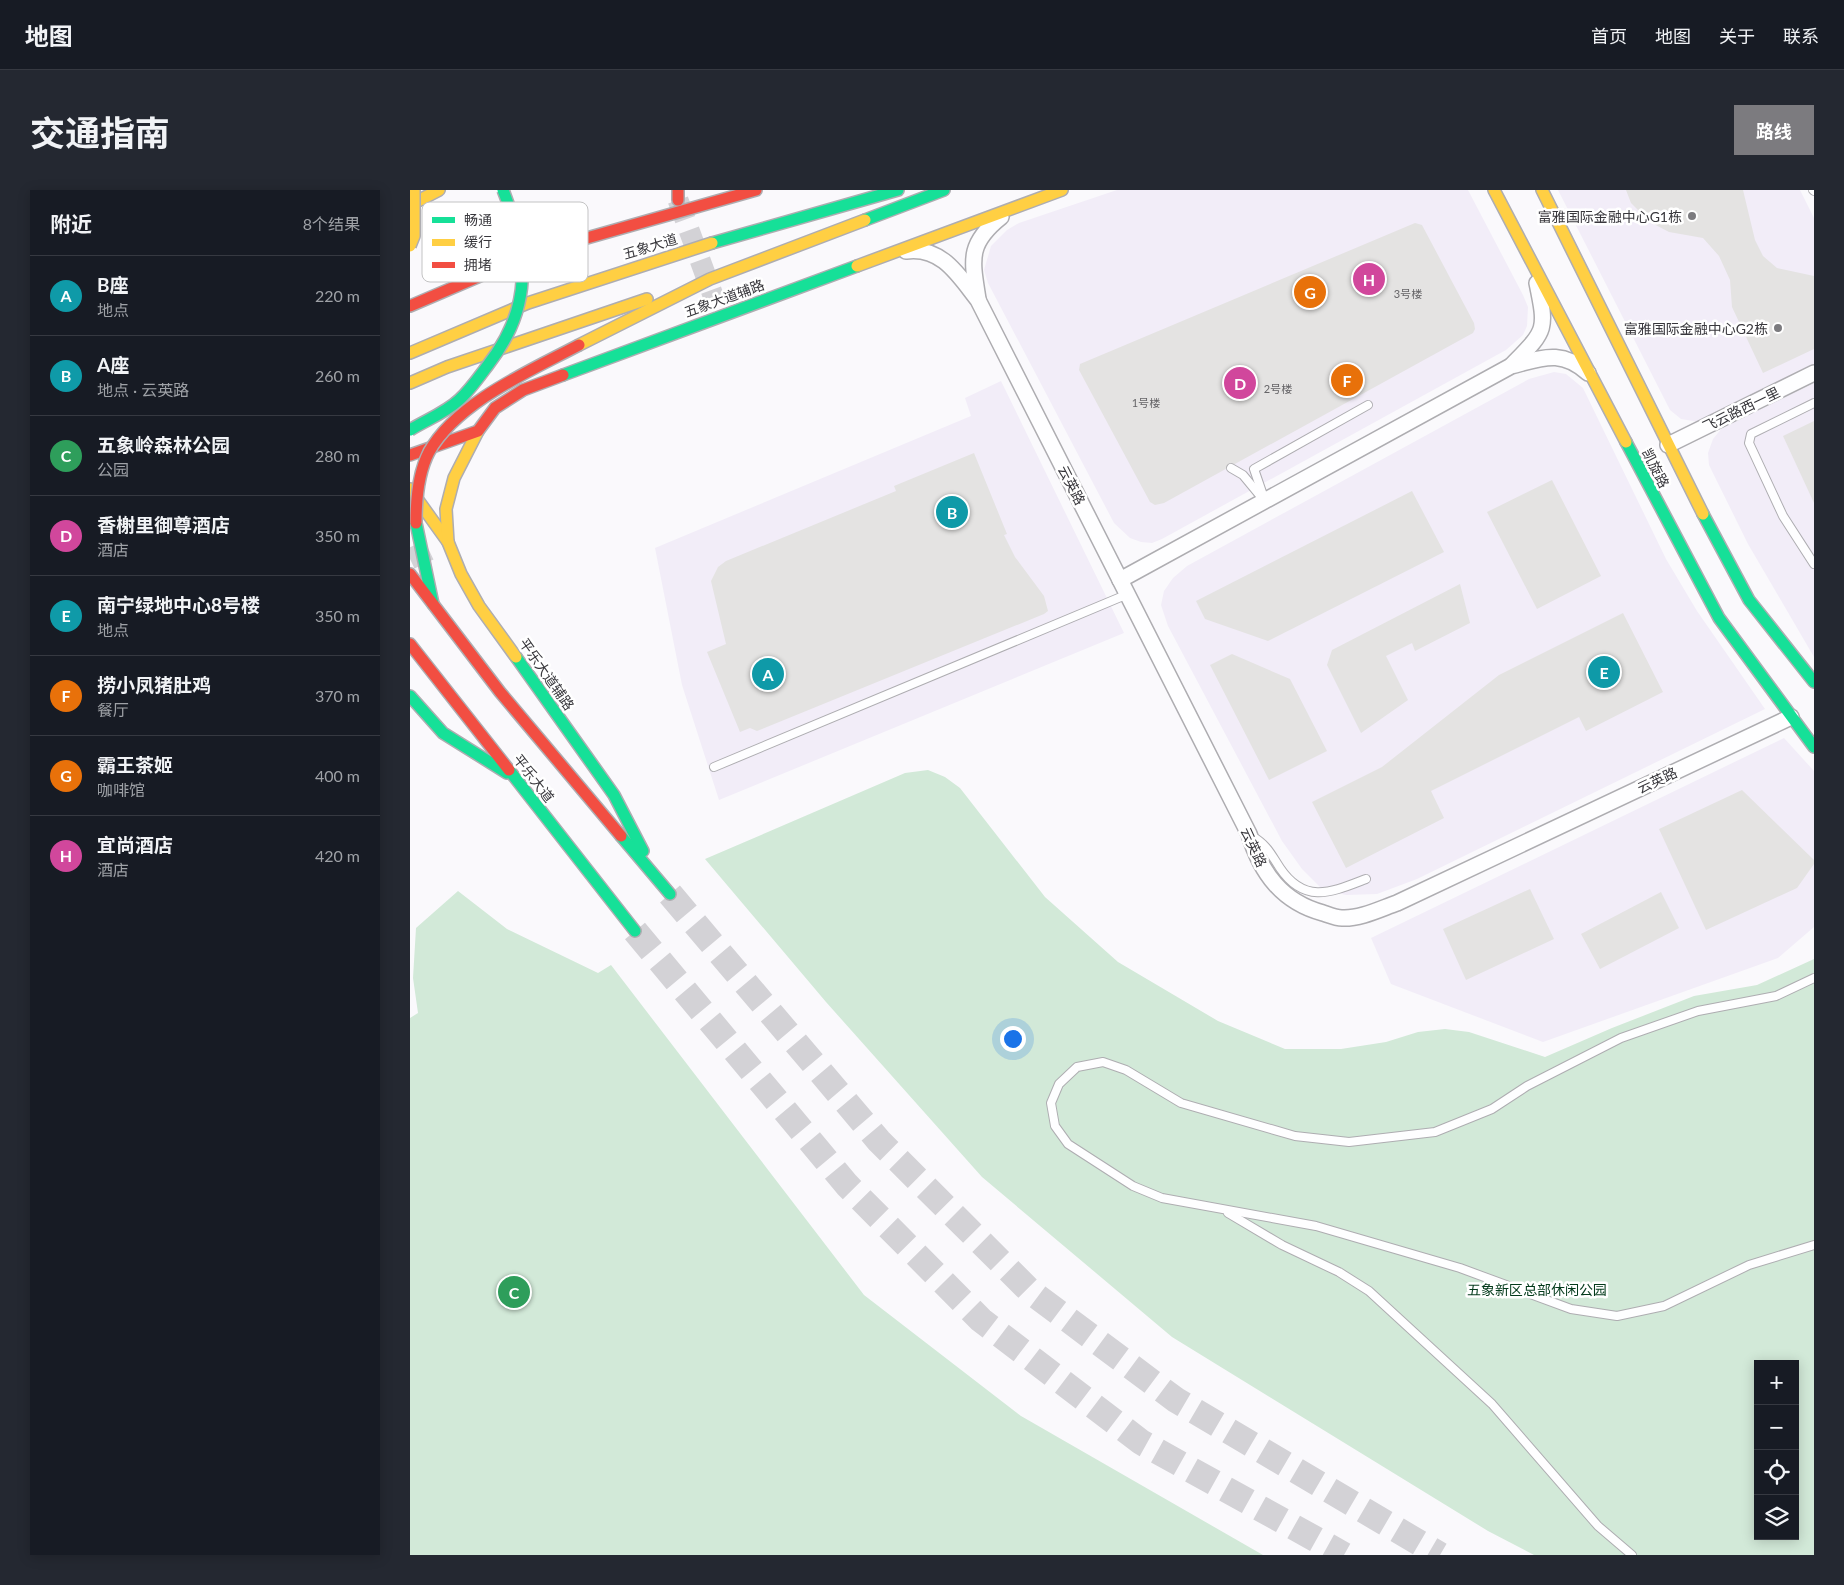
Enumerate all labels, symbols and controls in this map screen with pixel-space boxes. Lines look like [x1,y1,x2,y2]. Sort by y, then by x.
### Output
text: 地图 [25,21,73,50]
text: 首页 [1591,25,1627,47]
text: 地图 [1655,25,1691,47]
text: 关于 [1719,25,1755,47]
text: 联系 [1783,25,1819,47]
button: 路线 [1734,105,1814,155]
text: 交通指南 [30,111,170,153]
legend [422,202,588,282]
place label: 富雅国际金融中心G1栋 [1538,208,1682,225]
marker: 富雅国际金融中心G1栋 [1686,210,1698,222]
text: 附近 [50,211,92,236]
text: 畅通 [464,211,492,228]
text: 8个结果 [303,214,360,233]
street label: 五象大道 [621,230,679,262]
text: 缓行 [464,233,492,250]
text: 拥堵 [464,256,492,273]
pin: H [1353,260,1385,298]
text: B座 [97,273,129,296]
pin: G [1294,273,1326,311]
street label: 五象大道辅路 [682,276,766,320]
text: A [60,286,72,305]
text: 220 m [315,286,360,305]
house number: 3号楼 [1394,287,1422,300]
text: 地点 [97,300,129,319]
place label: 富雅国际金融中心G2栋 [1624,320,1768,337]
marker: 富雅国际金融中心G2栋 [1772,322,1784,334]
text: A座 [97,353,129,376]
pin: F [1331,361,1363,399]
pin: D [1224,364,1256,402]
text: B [61,366,71,385]
text: 260 m [315,366,360,385]
text: 地点 · 云英路 [97,380,189,399]
house number: 2号楼 [1264,382,1292,395]
street label: 飞云路西一里 [1700,383,1782,435]
house number: 1号楼 [1132,396,1160,409]
text: 五象岭森林公园 [97,433,230,456]
street label: 凯旋路 [1639,445,1673,491]
text: C [61,446,71,465]
text: 280 m [315,446,360,465]
text: 公园 [97,460,129,479]
street label: 云英路 [1055,462,1089,508]
pin: B [936,493,968,531]
text: 香榭里御尊酒店 [97,513,230,536]
text: D [60,526,72,545]
text: 350 m [315,526,360,545]
text: 酒店 [97,540,129,559]
text: 南宁绿地中心8号楼 [97,593,260,616]
text: E [61,606,71,625]
text: 350 m [315,606,360,625]
text: 地点 [97,620,129,639]
street label: 平乐大道辅路 [516,635,578,713]
pin: E [1588,653,1620,691]
pin: A [752,655,784,693]
text: 捞小凤猪肚鸡 [97,673,211,696]
text: F [61,686,71,705]
text: 370 m [315,686,360,705]
text: 餐厅 [97,700,129,719]
street label: 平乐大道 [510,751,558,805]
text: 霸王茶姬 [97,753,173,776]
street label: 云英路 [1634,763,1680,797]
text: G [60,766,72,785]
text: 400 m [315,766,360,785]
text: 咖啡馆 [97,780,145,799]
street label: 云英路 [1237,824,1271,870]
text: 宜尚酒店 [97,833,173,856]
text: H [60,846,72,865]
text: 420 m [315,846,360,865]
text: 酒店 [97,860,129,879]
your location [1000,1026,1026,1052]
pin: C [498,1273,530,1311]
park label: 五象新区总部休闲公园 [1467,1281,1607,1298]
map controls [1754,1360,1799,1540]
button: + [1754,1360,1799,1405]
button: − [1754,1405,1799,1450]
button: locate [1754,1450,1799,1495]
button: layers [1754,1495,1799,1540]

